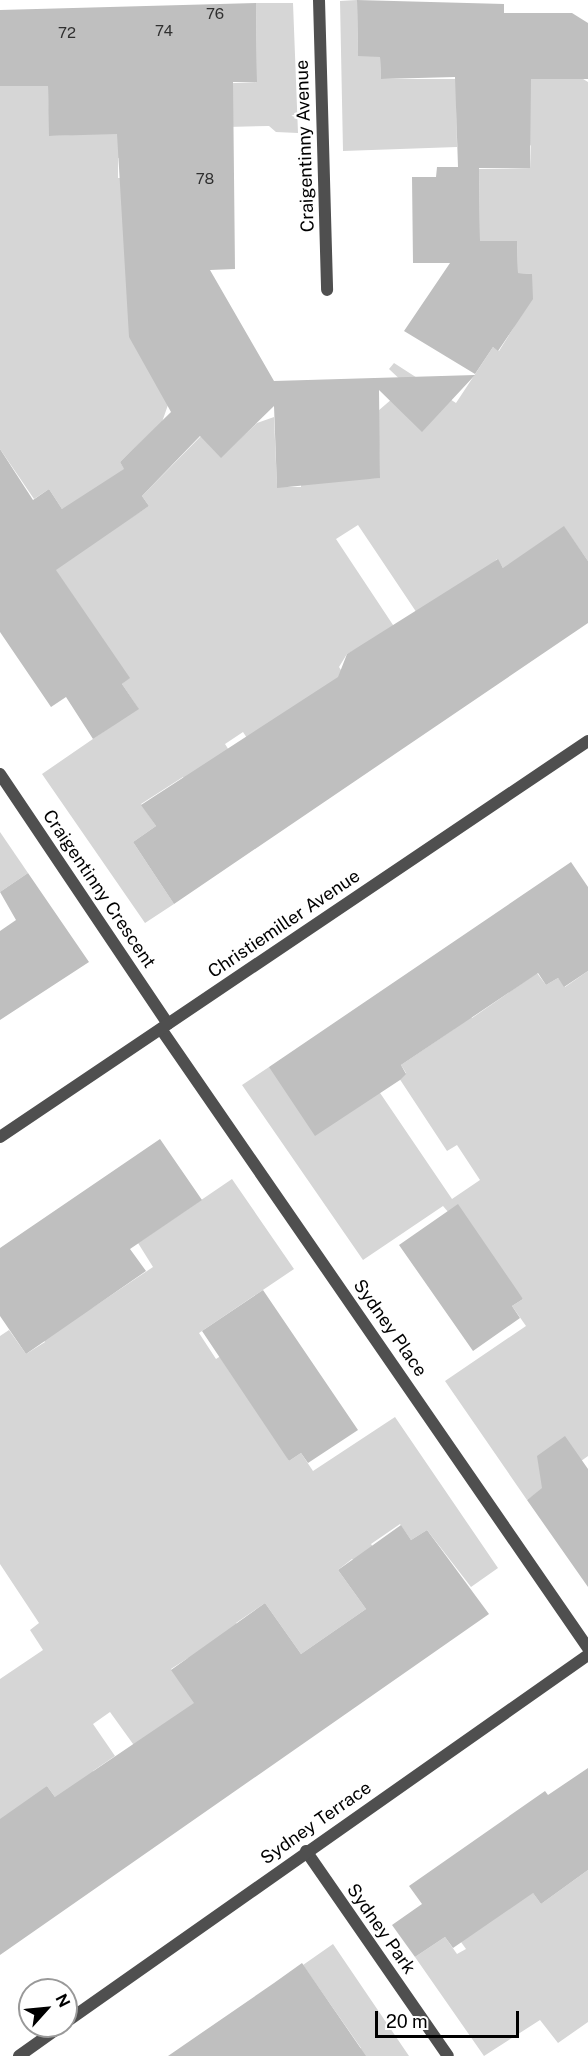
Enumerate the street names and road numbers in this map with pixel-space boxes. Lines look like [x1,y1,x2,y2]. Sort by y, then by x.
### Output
street label: Craigentinny Avenue [291,59,319,233]
street label: Craigentinny Crescent [38,806,160,972]
street label: Christiemiller Avenue [204,865,364,983]
street label: Sydney Place [349,1275,431,1381]
street label: Sydney Terrace [256,1777,376,1869]
street label: Sydney Park [342,1880,420,1978]

